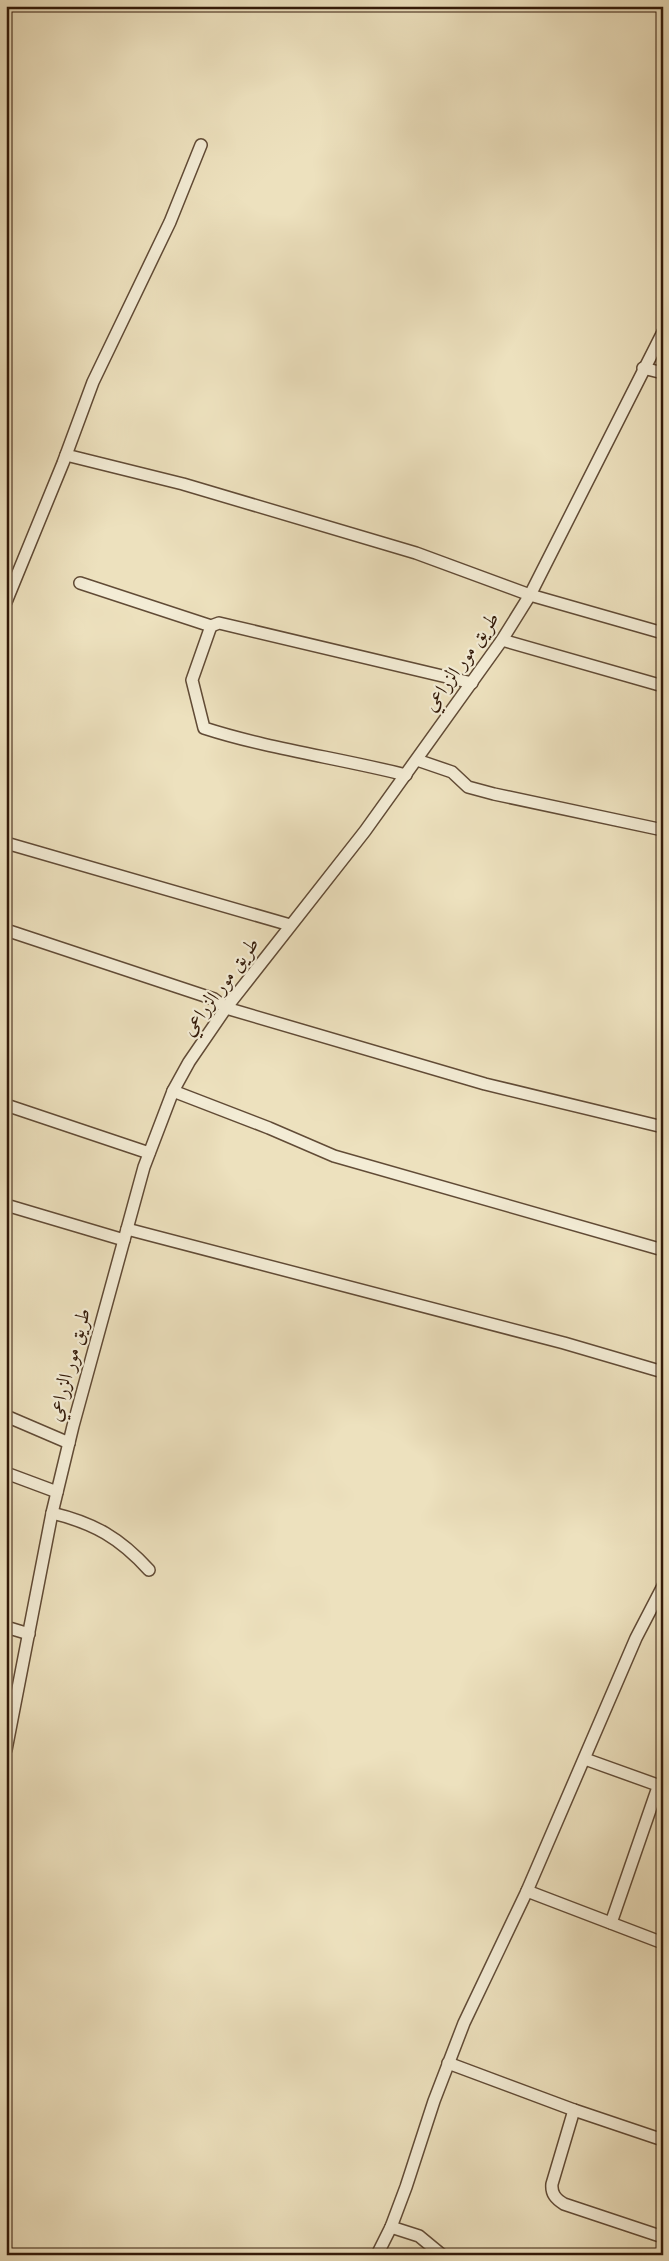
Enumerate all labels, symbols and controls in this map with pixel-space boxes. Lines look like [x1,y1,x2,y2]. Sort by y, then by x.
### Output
street label: طريق مور الزراعي [418,607,507,718]
street label: طريق مور الزراعي [177,933,267,1042]
street label: طريق مور الزراعي [43,1306,99,1425]

